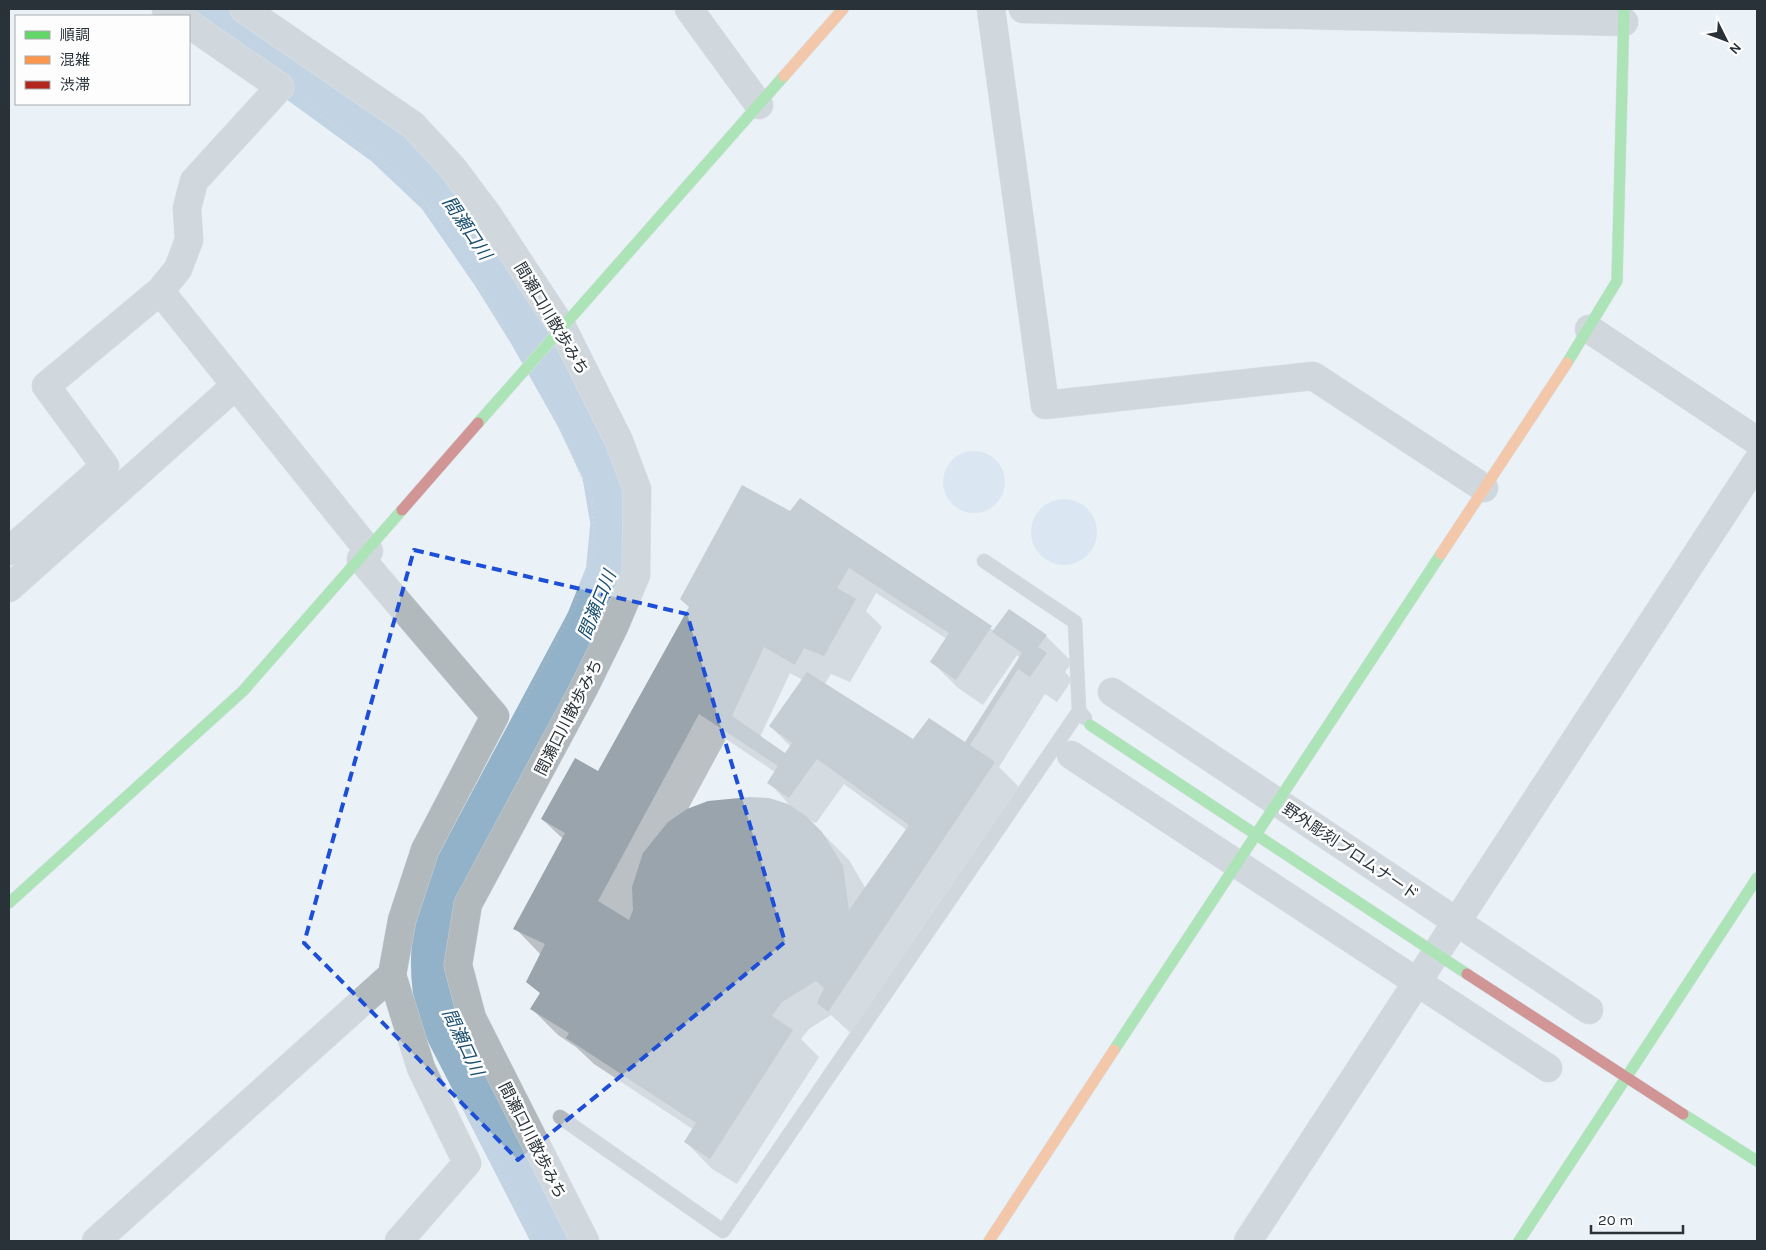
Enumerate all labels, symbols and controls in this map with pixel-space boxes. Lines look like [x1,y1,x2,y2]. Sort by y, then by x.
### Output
legend [15,15,190,105]
north arrow [1701,15,1751,65]
text: 順調 [60,26,90,44]
text: N [1726,39,1745,58]
text: 混雑 [60,51,90,69]
text: 渋滞 [60,76,90,94]
water label: 間瀬口川 [438,192,497,266]
street label: 間瀬口川散歩みち [510,258,593,378]
water label: 間瀬口川 [573,566,621,642]
street label: 間瀬口川散歩みち [531,656,606,779]
street label: 野外彫刻プロムナード [1279,799,1422,904]
water label: 間瀬口川 [438,1005,489,1081]
street label: 間瀬口川散歩みち [495,1079,570,1202]
scale bar [1591,1202,1684,1234]
text: 20 m [1598,1211,1633,1229]

